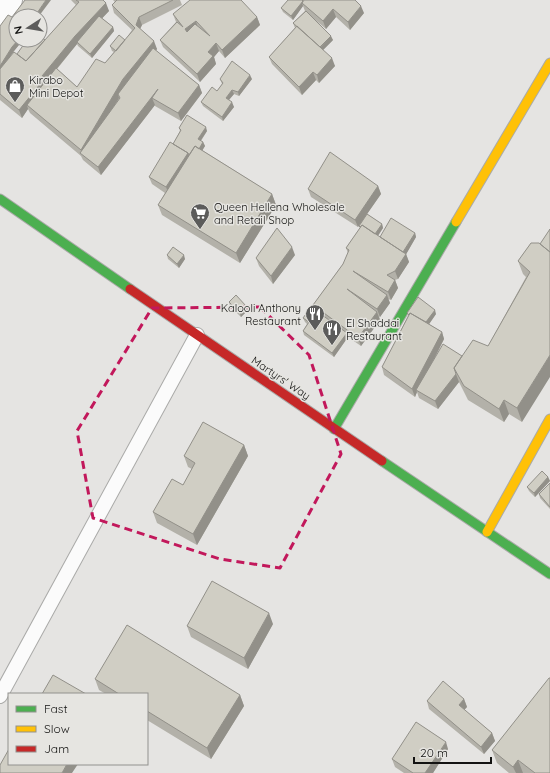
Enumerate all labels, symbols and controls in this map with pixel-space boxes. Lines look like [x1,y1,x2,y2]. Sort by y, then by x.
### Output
north arrow [8,8,48,48]
text: N [11,25,26,35]
place label: Kirabo Mini Depot [29,73,84,100]
shop icon: Kirabo Mini Depot [4,75,26,103]
place label: Queen Hellena Wholesale and Retail Shop [214,200,345,227]
supermarket icon: Queen Hellena Wholesale and Retail Shop [189,202,211,230]
place label: Kalooli Anthony Restaurant [221,301,301,328]
restaurant icon: Kalooli Anthony Restaurant [304,303,326,331]
place label: El Shaddai Restaurant [346,316,402,343]
restaurant icon: El Shaddai Restaurant [321,318,343,346]
street label: Martyrs' Way [249,353,313,403]
legend [8,693,148,765]
text: Fast [44,701,68,716]
text: Slow [44,721,70,736]
scale bar [414,739,491,765]
text: Jam [44,741,69,756]
text: 20 m [420,745,448,760]

